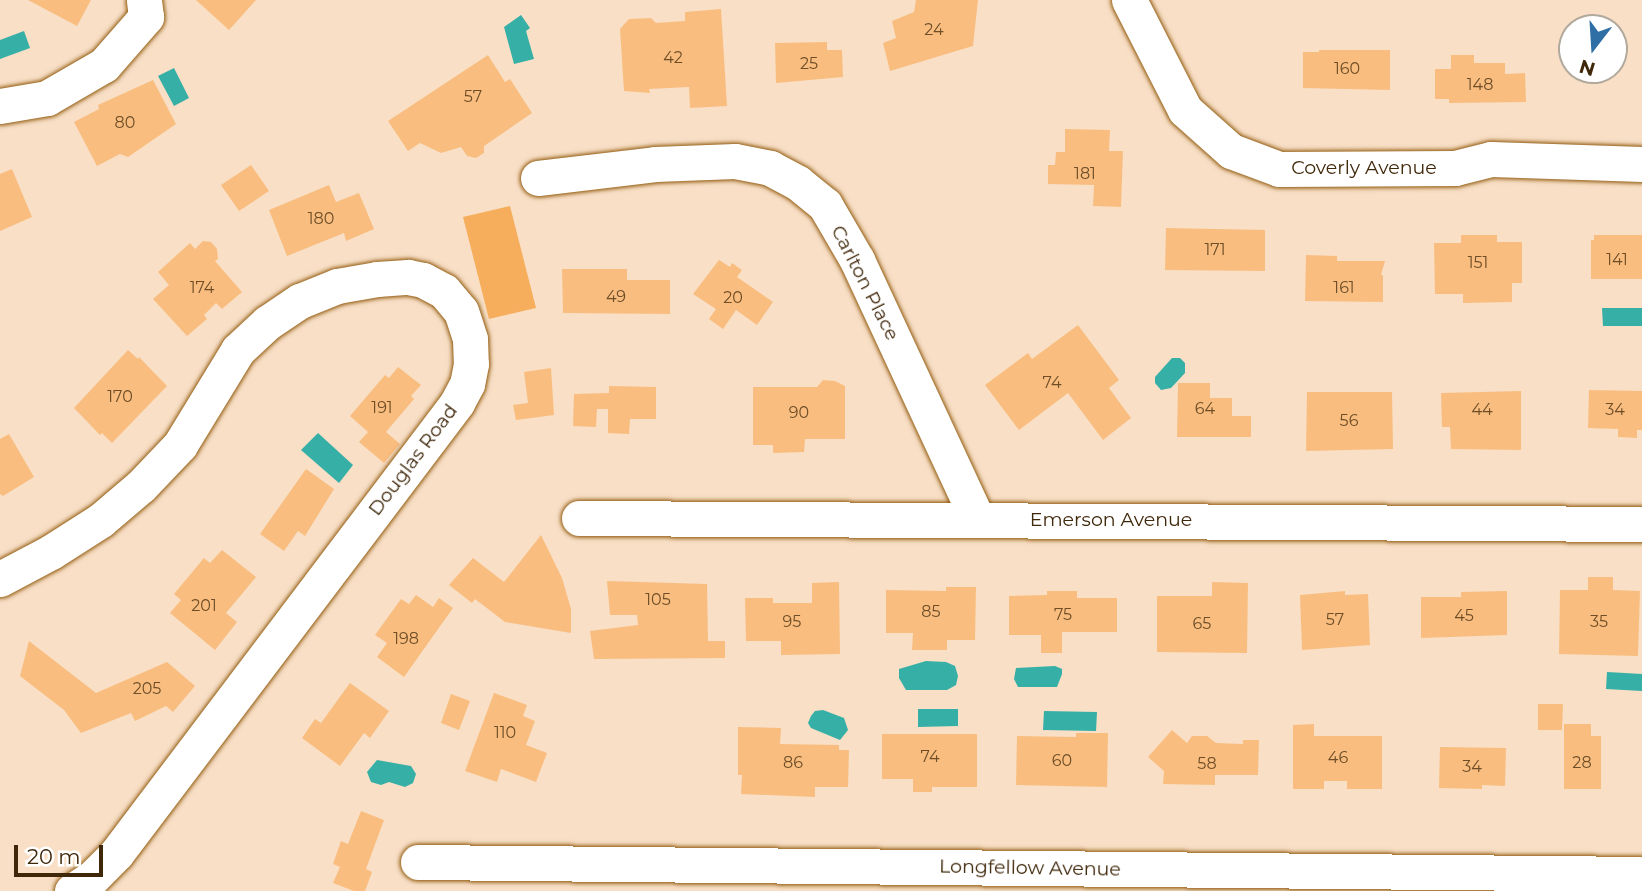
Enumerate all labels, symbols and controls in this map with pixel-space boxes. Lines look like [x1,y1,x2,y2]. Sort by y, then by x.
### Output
north arrow [1558,14,1628,84]
house number: 24 [924,20,944,40]
house number: 42 [663,48,683,68]
house number: 25 [800,54,818,74]
text: N [1577,54,1598,81]
house number: 160 [1334,59,1360,79]
house number: 148 [1467,75,1493,95]
house number: 57 [464,87,482,107]
house number: 80 [115,113,135,133]
street label: Coverly Avenue [1291,157,1437,179]
house number: 181 [1074,164,1096,184]
house number: 180 [308,209,334,229]
street label: Carlton Place [826,222,904,344]
house number: 171 [1204,240,1226,260]
house number: 141 [1606,250,1628,270]
house number: 151 [1468,253,1488,273]
house number: 174 [190,278,214,298]
house number: 161 [1333,278,1355,298]
house number: 49 [606,287,626,307]
house number: 20 [723,288,743,308]
house number: 74 [1043,373,1061,393]
house number: 170 [107,387,133,407]
house number: 191 [371,398,393,418]
house number: 64 [1195,399,1215,419]
street label: Douglas Road [364,400,462,520]
house number: 44 [1471,400,1493,420]
house number: 34 [1605,400,1625,420]
house number: 90 [789,403,809,423]
house number: 56 [1340,411,1358,431]
street label: Emerson Avenue [1030,509,1192,531]
house number: 105 [645,590,671,610]
house number: 201 [191,596,217,616]
house number: 85 [921,602,941,622]
house number: 75 [1054,605,1072,625]
house number: 45 [1454,606,1474,626]
house number: 57 [1326,610,1344,630]
house number: 95 [783,612,801,632]
house number: 35 [1590,612,1608,632]
house number: 65 [1193,614,1211,634]
house number: 198 [393,629,419,649]
house number: 205 [133,679,161,699]
house number: 110 [494,723,516,743]
house number: 74 [921,747,939,767]
house number: 46 [1328,748,1348,768]
house number: 60 [1052,751,1072,771]
house number: 86 [783,753,803,773]
house number: 28 [1572,753,1592,773]
house number: 58 [1197,754,1217,774]
house number: 34 [1462,757,1482,777]
scale bar [18,832,107,876]
text: 20 m [27,844,81,869]
street label: Longfellow Avenue [939,855,1121,881]

